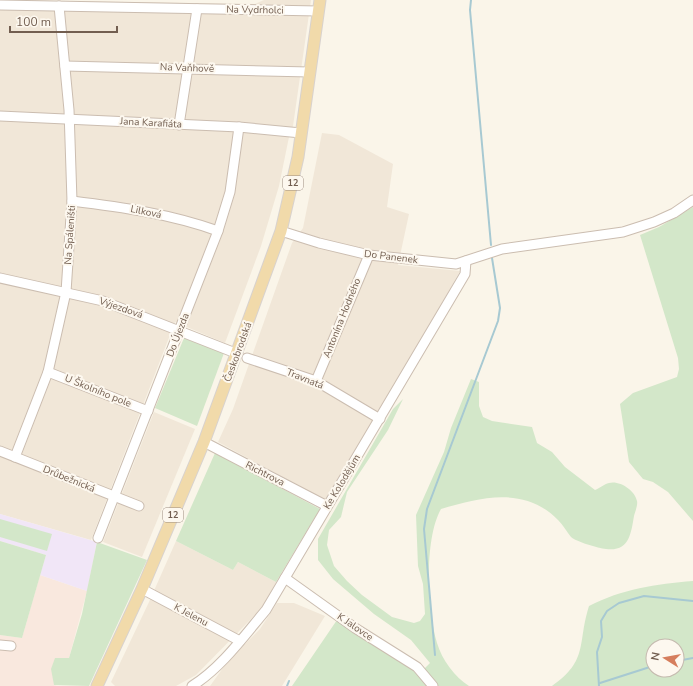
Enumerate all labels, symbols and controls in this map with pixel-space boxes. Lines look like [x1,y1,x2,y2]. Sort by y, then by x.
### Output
street label: Na Vydrholci [226,2,284,18]
scale bar [10,8,117,34]
text: 100 m [16,14,51,30]
street label: Na Vaňhově [160,60,214,76]
street label: Jana Karafiáta [119,114,182,132]
road number: 12 [283,176,303,190]
street label: Lilková [129,202,163,222]
street label: Na Spáleništi [61,205,79,265]
street label: Do Panenek [363,247,420,267]
street label: Antonína Hodného [320,276,365,360]
street label: Výjezdová [96,294,145,322]
street label: Do Újezda [163,311,193,359]
street label: Českobrodská [221,320,255,384]
street label: Travnatá [284,365,326,393]
street label: U Školního pole [62,371,134,411]
street label: Ke Kolodějům [320,452,364,512]
street label: Richtrova [243,458,287,490]
street label: Drůbežnická [41,462,97,496]
road number: 12 [163,508,183,522]
street label: K Jelenu [171,600,211,630]
street label: K Jalovce [334,610,376,644]
north arrow [645,638,685,678]
text: N [648,651,664,662]

